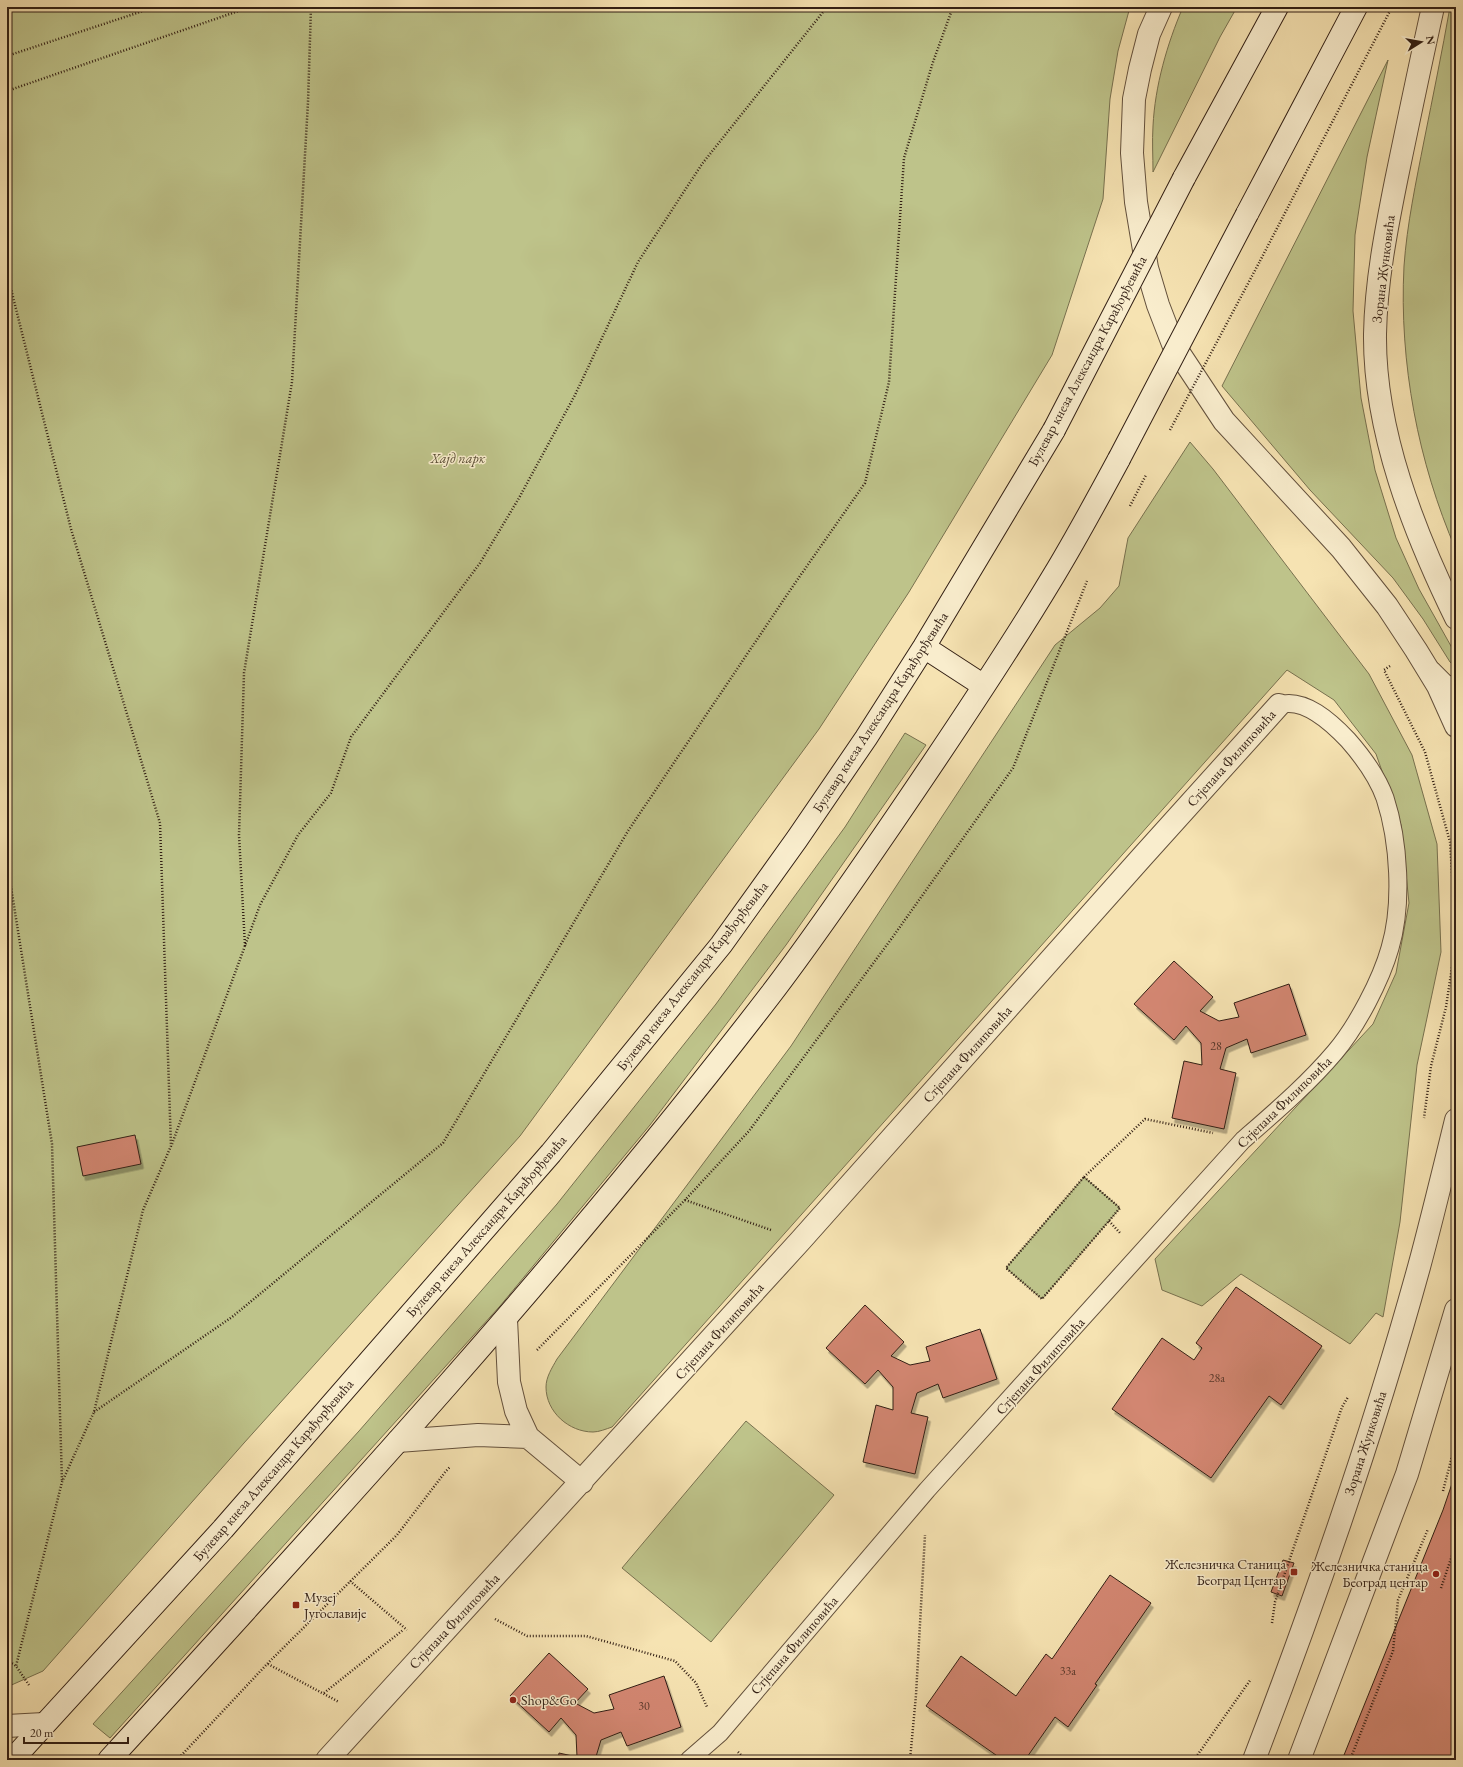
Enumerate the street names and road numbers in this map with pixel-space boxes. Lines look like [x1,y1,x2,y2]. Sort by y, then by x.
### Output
street label: Зорана Жунковића [1367,214,1399,324]
street label: Булевар кнеза Александра Карађорђевића [1024,252,1151,469]
street label: Булевар кнеза Александра Карађорђевића [808,608,952,816]
street label: Стјепана Филиповића [1183,705,1280,810]
street label: Булевар кнеза Александра Карађорђевића [612,877,772,1075]
street label: Стјепана Филиповића [919,1001,1016,1106]
street label: Стјепана Филиповића [1233,1052,1335,1152]
street label: Булевар кнеза Александра Карађорђевића [402,1131,570,1321]
street label: Стјепана Филиповића [671,1278,768,1383]
street label: Стјепана Филиповића [992,1313,1089,1418]
street label: Булевар кнеза Александра Карађорђевића [189,1375,357,1565]
street label: Зорана Жунковића [1340,1388,1390,1497]
street label: Стјепана Филиповића [405,1569,503,1673]
street label: Стјепана Филиповића [746,1592,842,1698]

